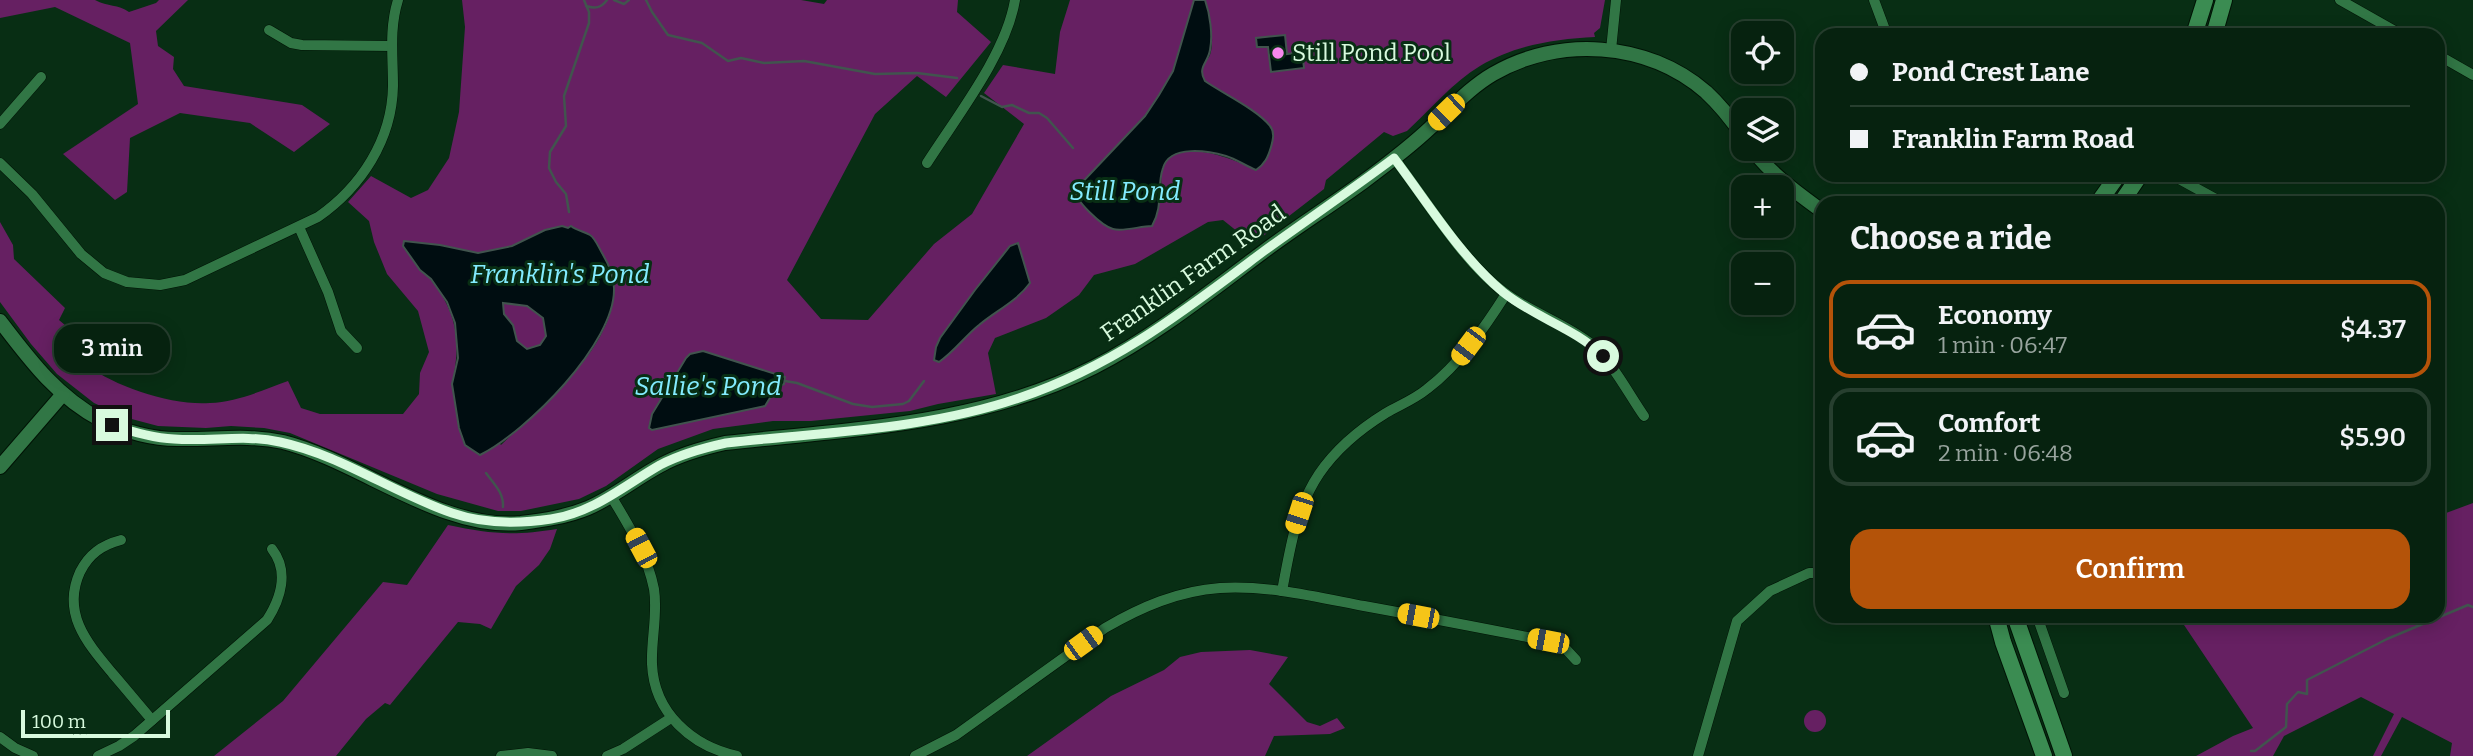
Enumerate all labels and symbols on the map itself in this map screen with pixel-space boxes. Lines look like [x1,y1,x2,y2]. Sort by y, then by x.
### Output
place label: Still Pond Pool [1292,39,1451,67]
marker: Still Pond Pool [1270,45,1286,61]
car [1424,90,1469,134]
water label: Still Pond [1070,176,1180,207]
street label: Franklin Farm Road [1095,199,1291,347]
water label: Franklin's Pond [470,259,650,290]
car [1447,323,1490,369]
callout: 3 min [54,324,170,372]
route start [1587,340,1619,372]
water label: Sallie's Pond [635,371,781,402]
route end [96,409,128,441]
car [1283,490,1316,536]
car [622,525,661,571]
car [1396,602,1441,630]
car [1060,622,1107,664]
car [1526,627,1571,655]
scale bar [21,707,170,739]

